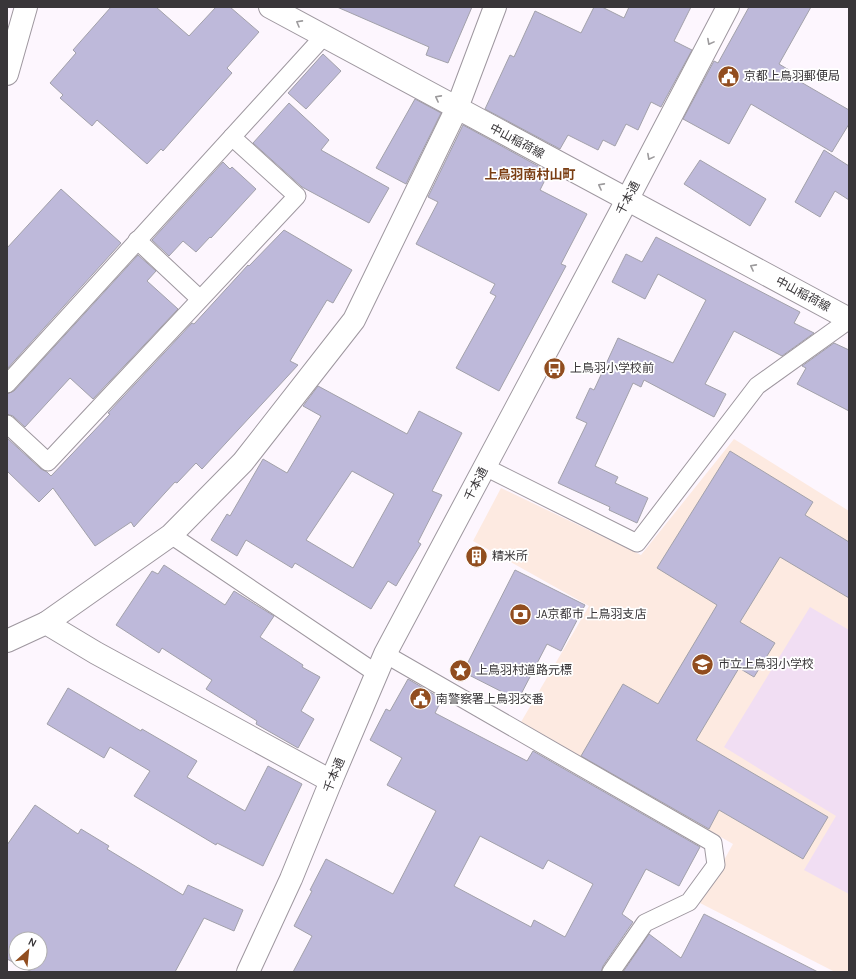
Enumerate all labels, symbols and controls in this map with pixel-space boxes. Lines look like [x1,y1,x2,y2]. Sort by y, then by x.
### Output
one-way arrow [296,20,303,27]
one-way arrow [707,37,714,45]
public building icon: 京都上鳥羽郵便局 [716,63,742,89]
place label: 京都上鳥羽郵便局 [744,69,840,83]
one-way arrow [435,95,442,102]
street label: 中山稲荷線 [487,121,547,161]
one-way arrow [647,153,654,160]
district label: 上鳥羽南村山町 [484,167,576,182]
street label: 千本通 [613,179,643,217]
one-way arrow [598,183,606,191]
one-way arrow [750,265,757,272]
street label: 中山稲荷線 [773,274,833,314]
bus stop icon: 上鳥羽小学校前 [541,355,567,381]
place label: 上鳥羽小学校前 [570,361,654,375]
street label: 千本通 [461,465,491,503]
building icon: 精米所 [464,543,490,569]
place label: 精米所 [492,549,528,563]
bank icon: JA京都市 上鳥羽支店 [507,601,533,627]
place label: JA京都市 上鳥羽支店 [536,607,647,621]
school or university icon: 市立上鳥羽小学校 [689,651,715,677]
place icon: 上鳥羽村道路元標 [448,657,474,683]
place label: 市立上鳥羽小学校 [718,657,814,671]
place label: 上鳥羽村道路元標 [476,663,572,677]
public building icon: 南警察署上鳥羽交番 [407,686,433,712]
place label: 南警察署上鳥羽交番 [436,692,544,706]
street label: 千本通 [321,756,347,794]
north arrow [8,931,48,971]
text: N [26,935,39,950]

